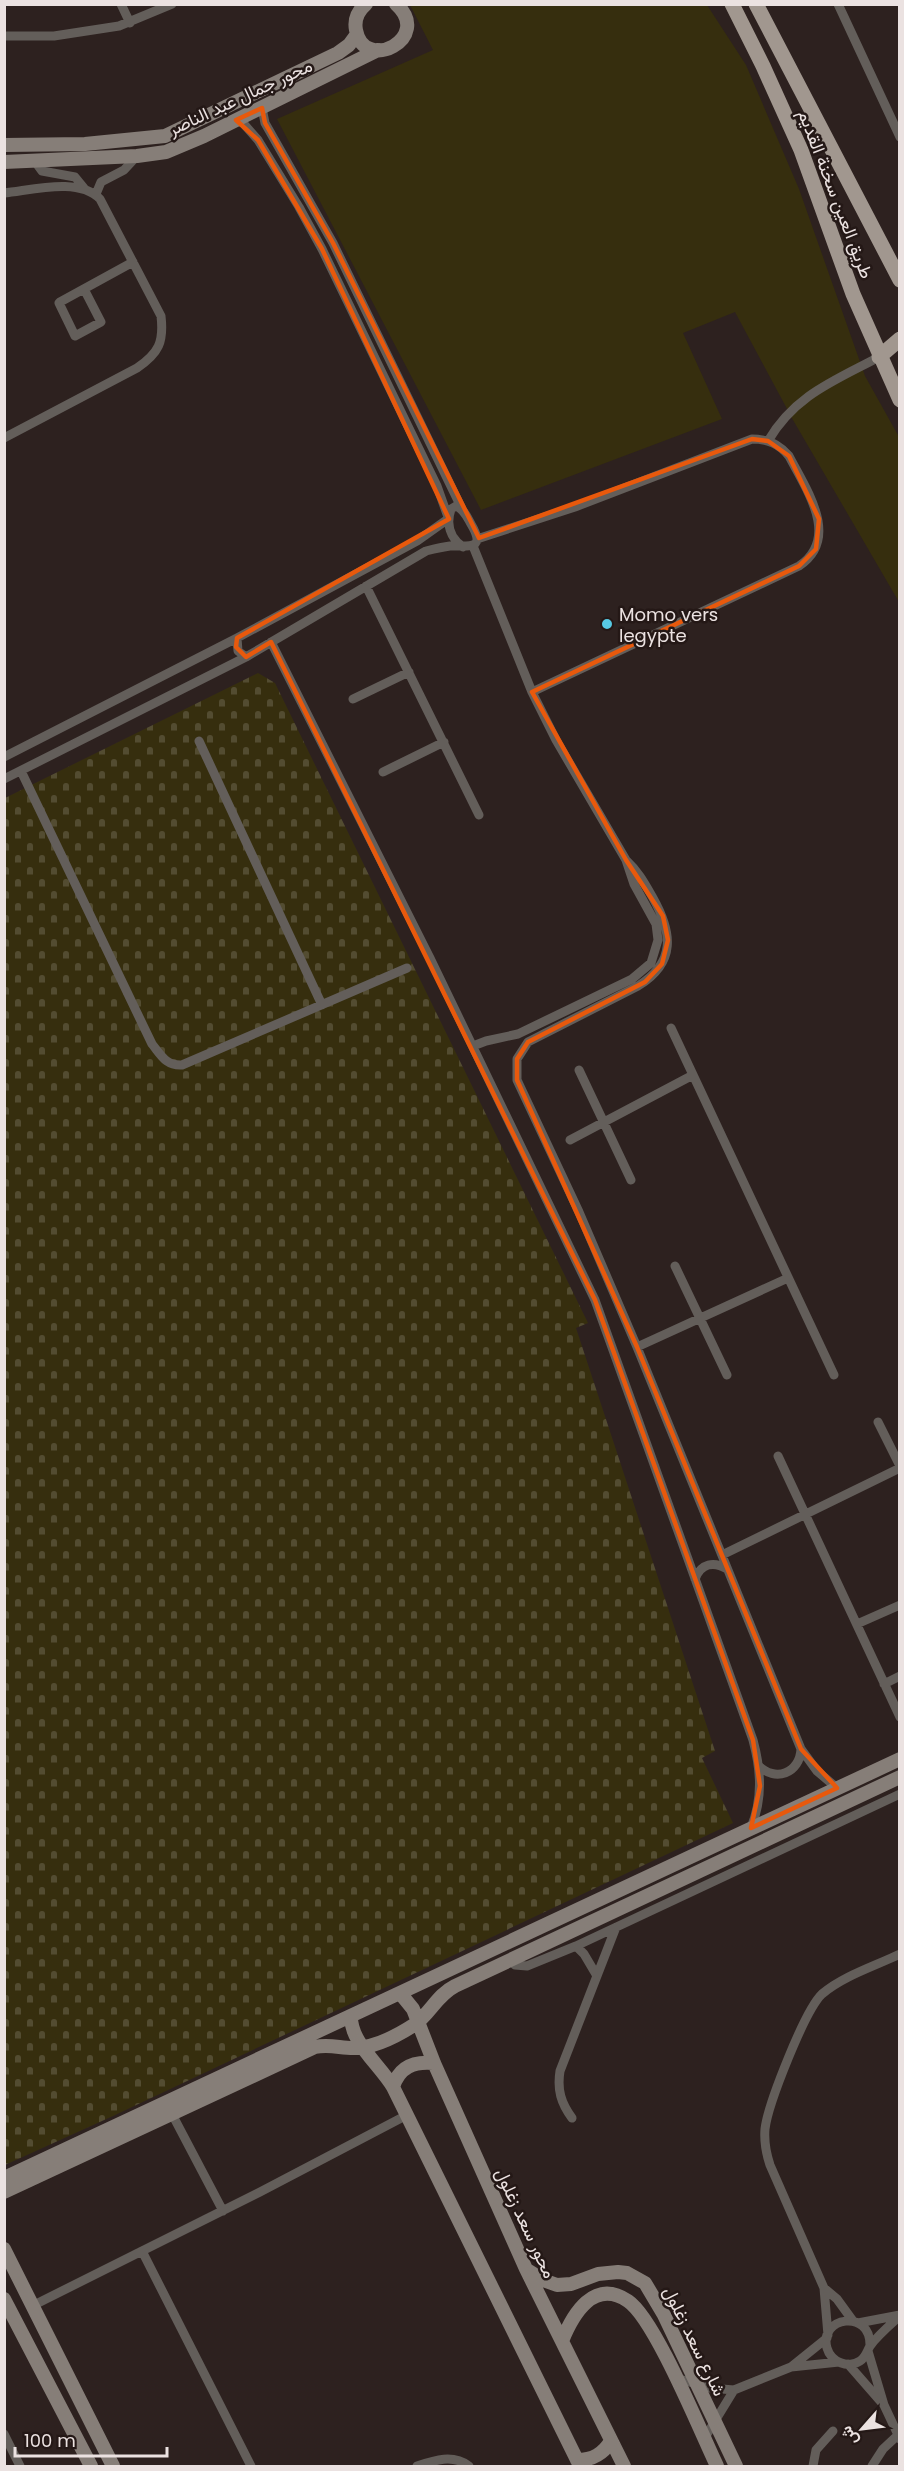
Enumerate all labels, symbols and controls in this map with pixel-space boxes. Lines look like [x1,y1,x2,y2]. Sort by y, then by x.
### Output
street label: محور جمال عبد الناصر [163,53,316,142]
street label: طريق العين سخنة القديم [792,106,880,282]
place label: Momo vers legypte [619,602,718,648]
marker: Momo vers legypte [600,617,614,631]
street label: محور سعد زغلول [490,2164,562,2282]
street label: شارع سعد زغلول [658,2282,732,2400]
north arrow [832,2399,892,2459]
scale bar [15,2420,166,2458]
text: ش [835,2422,864,2450]
text: 100 m [24,2428,76,2453]

